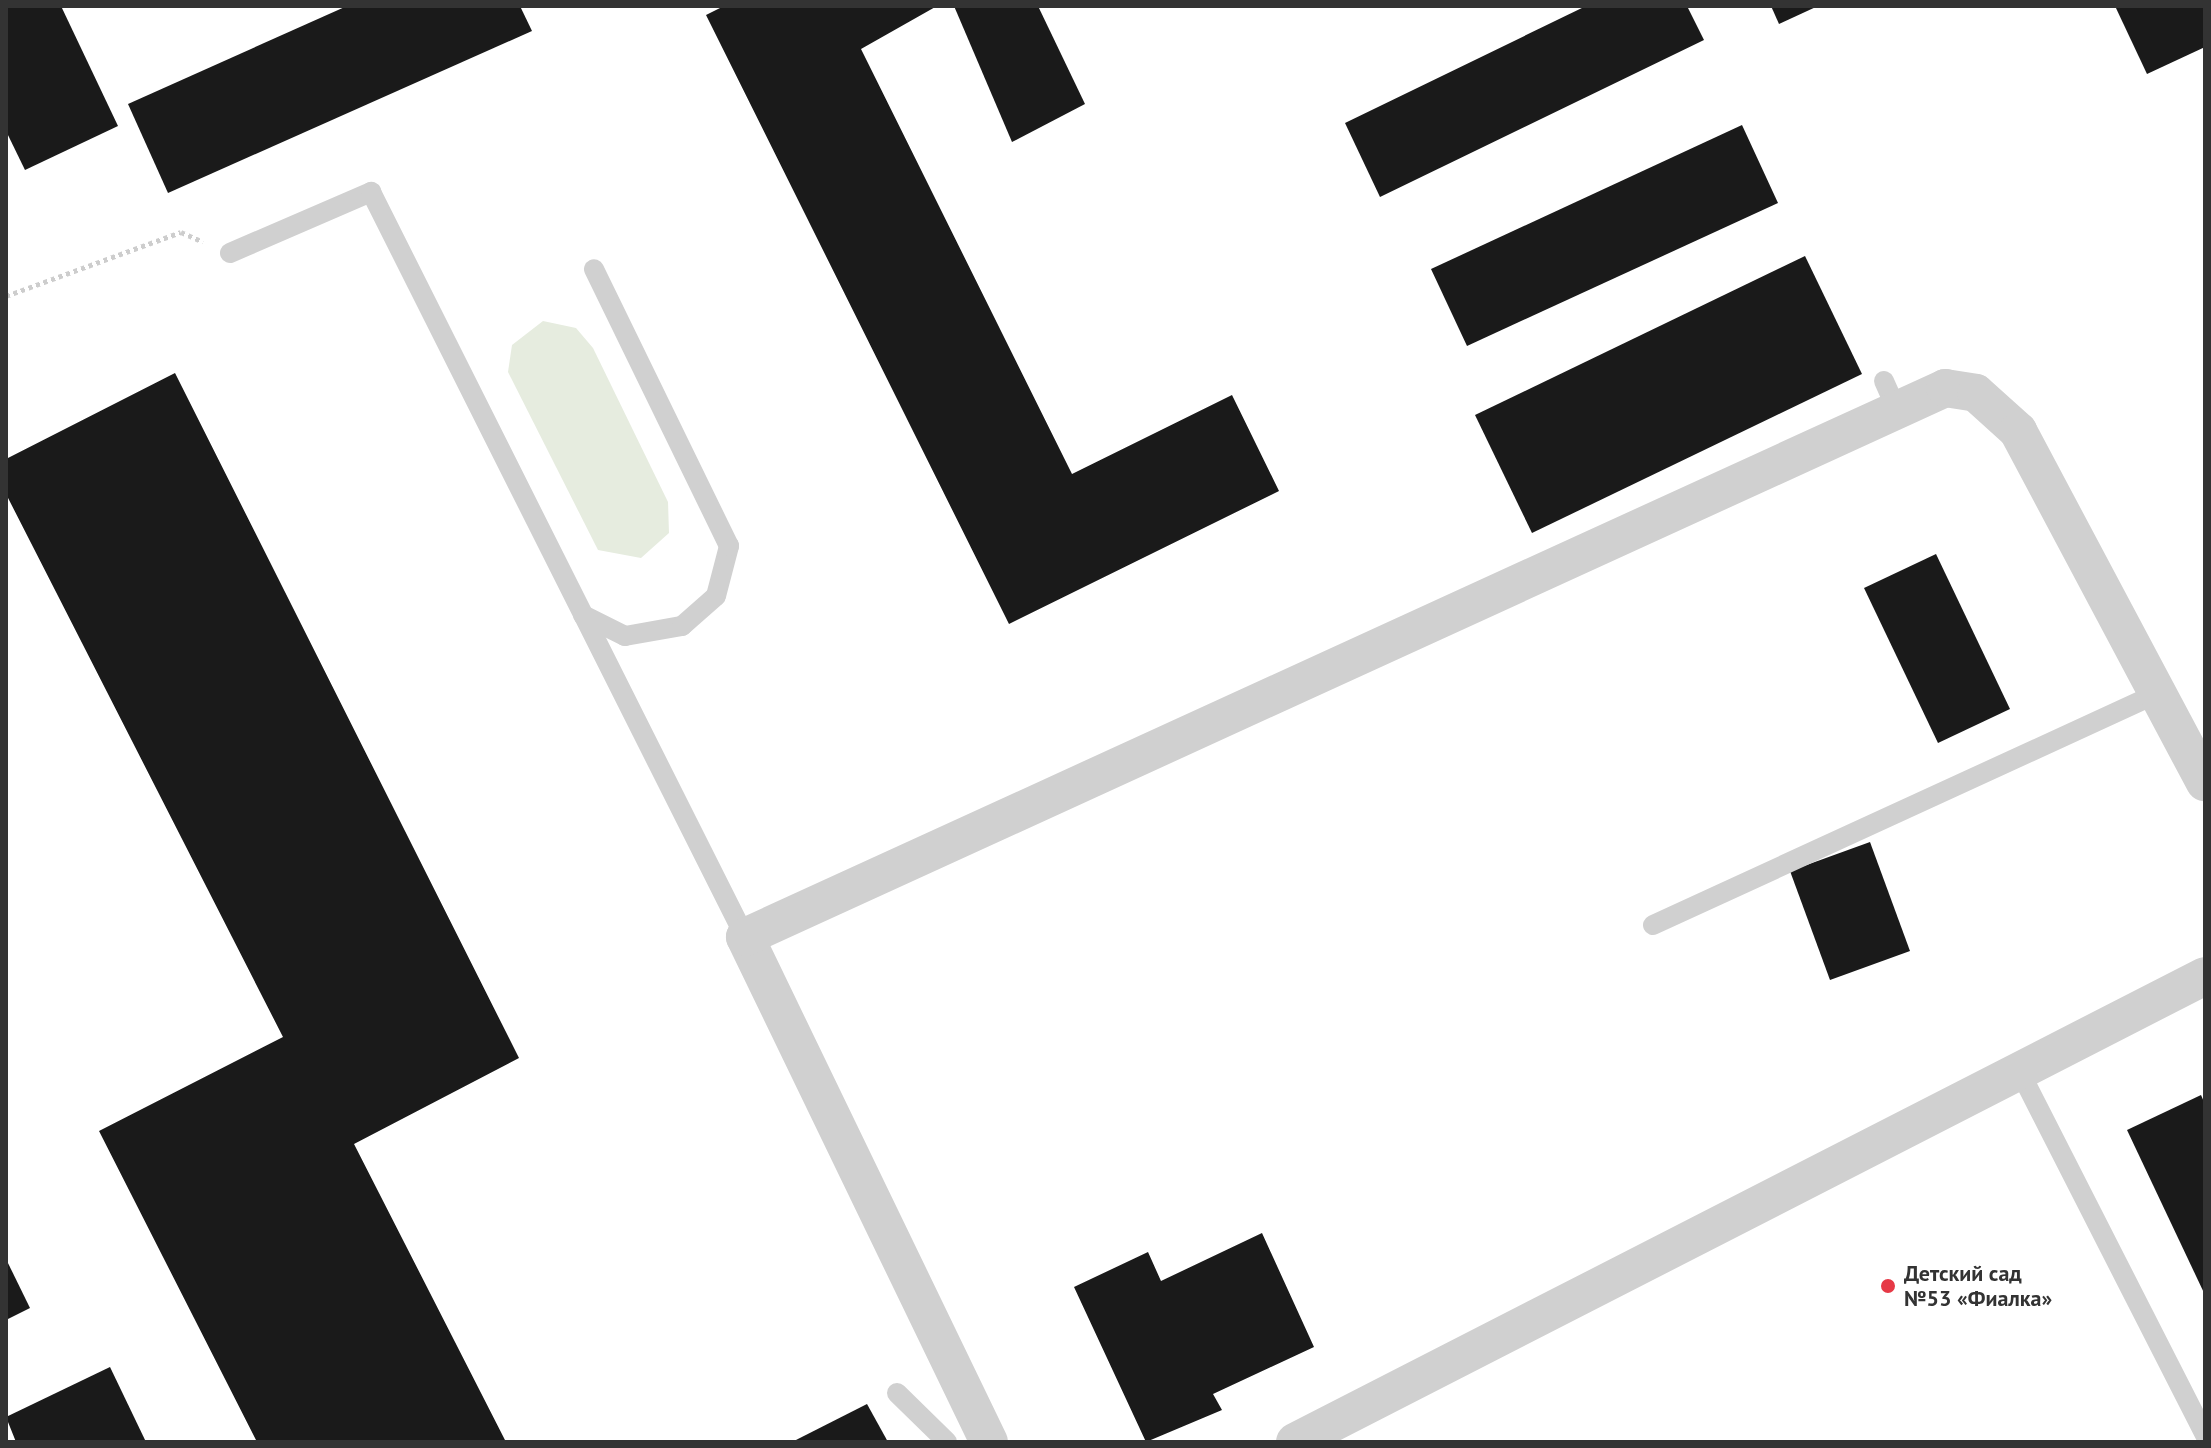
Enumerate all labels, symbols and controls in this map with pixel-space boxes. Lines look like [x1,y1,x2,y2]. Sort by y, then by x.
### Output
place label: Детский сад №53 «Фиалка» [1904,1260,2052,1312]
marker: Детский сад №53 «Фиалка» [1879,1277,1897,1295]

